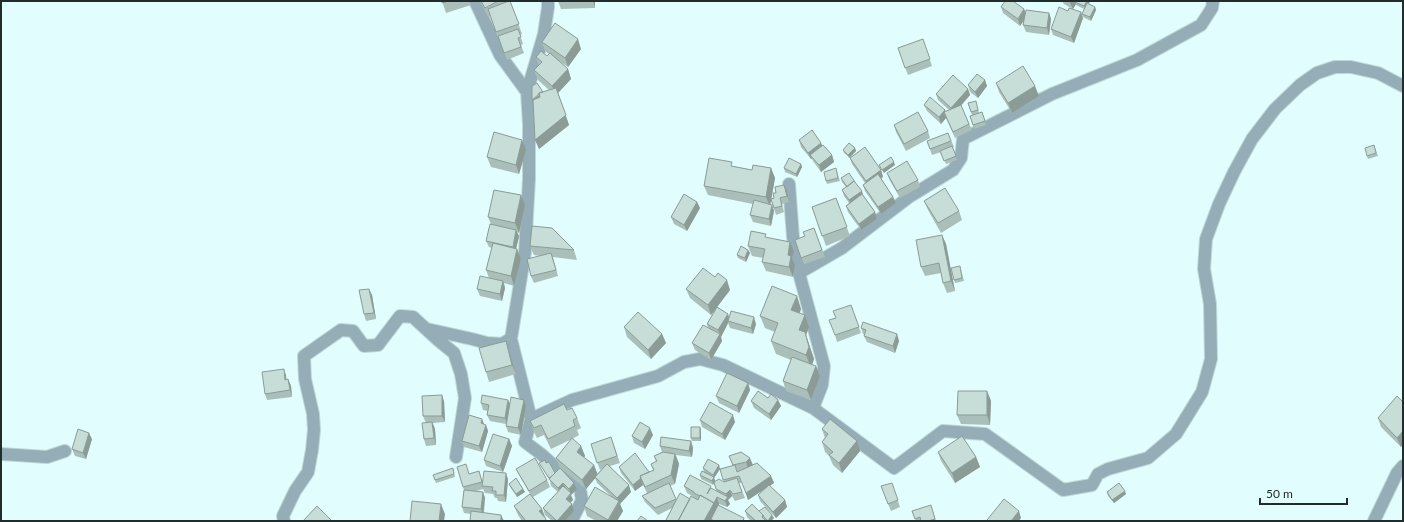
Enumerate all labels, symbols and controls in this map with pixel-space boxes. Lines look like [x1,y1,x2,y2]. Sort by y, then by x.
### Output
scale bar [1260,480,1347,506]
text: 50 m [1266,486,1293,501]

